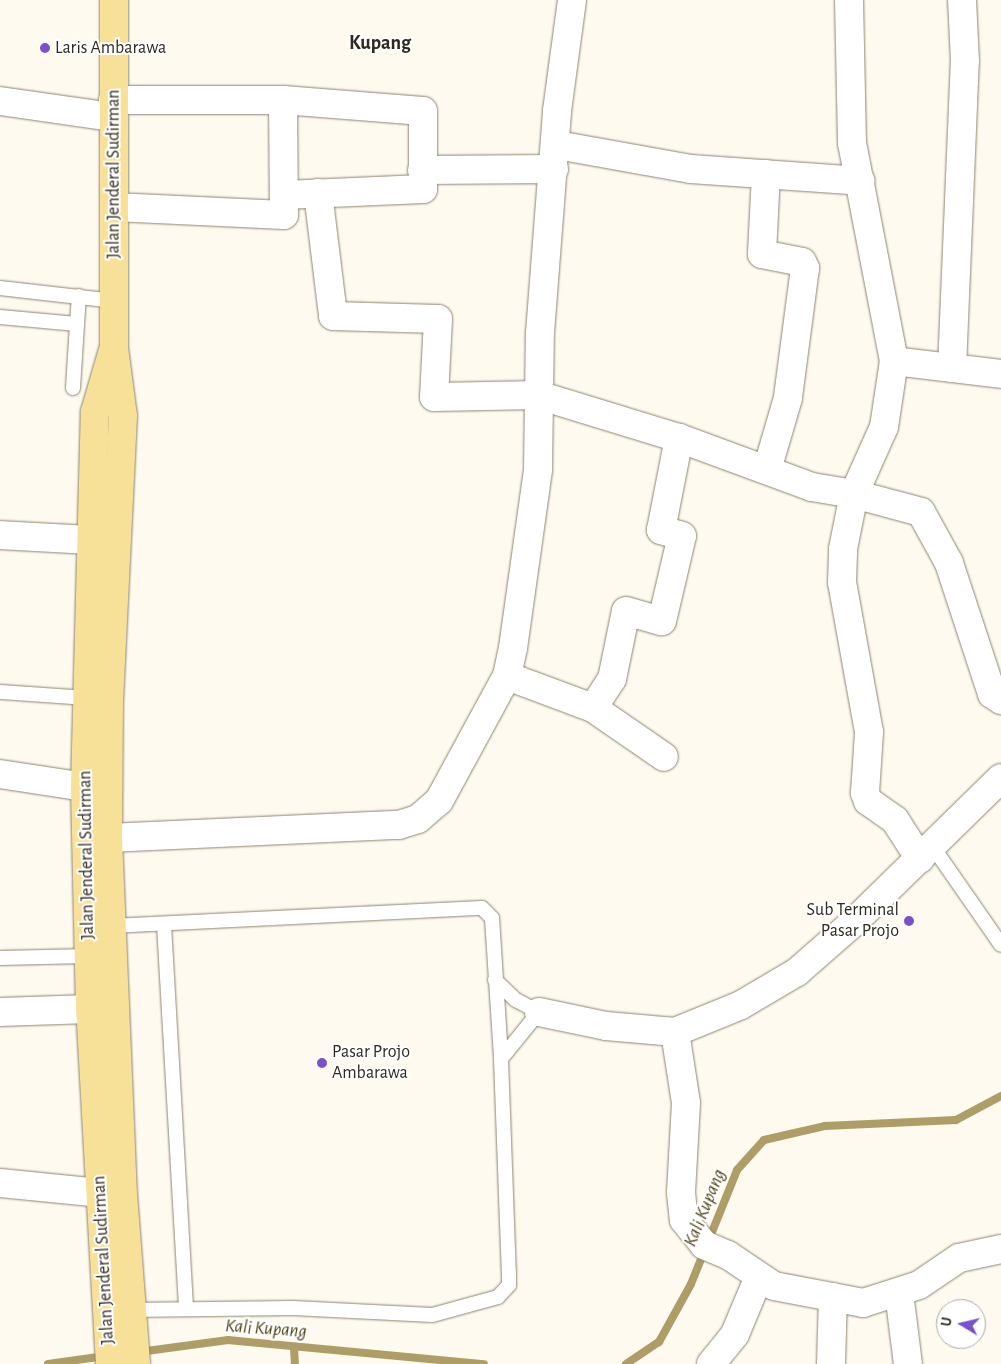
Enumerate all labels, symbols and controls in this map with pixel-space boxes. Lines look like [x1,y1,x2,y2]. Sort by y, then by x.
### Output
district label: Kupang [349,31,411,55]
place label: Laris Ambarawa [55,37,166,59]
marker: Laris Ambarawa [39,42,51,54]
street label: Jalan Jenderal Sudirman [103,89,125,259]
street label: Jalan Jenderal Sudirman [75,770,99,940]
place label: Sub Terminal Pasar Projo [807,900,899,942]
marker: Sub Terminal Pasar Projo [903,915,915,927]
place label: Pasar Projo Ambarawa [332,1042,410,1084]
marker: Pasar Projo Ambarawa [316,1057,328,1069]
water label: Kali Kupang [679,1166,731,1250]
street label: Jalan Jenderal Sudirman [89,1175,119,1345]
north arrow [936,1299,986,1349]
water label: Kali Kupang [224,1315,308,1343]
text: U [940,1316,955,1327]

